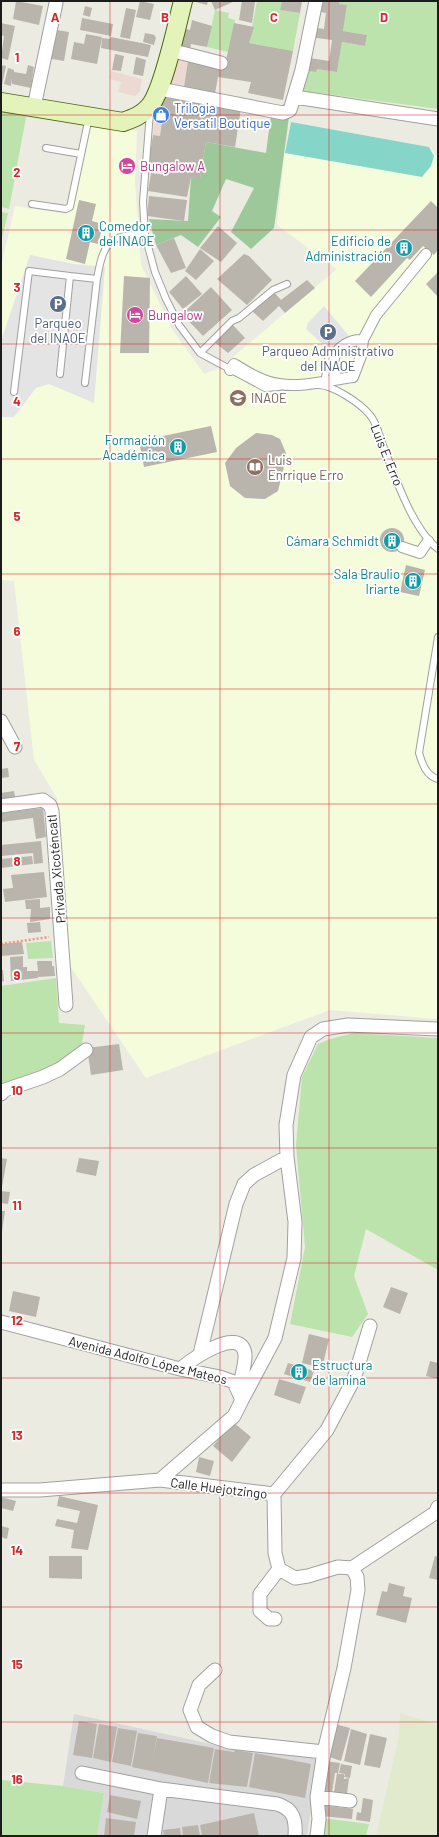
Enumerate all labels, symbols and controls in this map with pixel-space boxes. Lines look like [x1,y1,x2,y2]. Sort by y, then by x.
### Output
text: A [51,9,60,25]
text: B [161,9,169,25]
text: C [270,9,278,25]
text: D [380,9,388,25]
text: 1 [15,49,19,65]
place label: Trilogia Versatil Boutique [174,100,271,131]
shop icon: Trilogia Versatil Boutique [151,105,171,125]
hotel icon: Bungalow A [117,156,137,176]
place label: Bungalow A [140,158,205,174]
text: 2 [13,164,21,180]
place label: Comedor del INAOE [99,218,155,249]
building icon: Comedor del INAOE [76,223,96,243]
place label: Edificio de Administración [305,233,391,264]
building icon: Edificio de Administración [394,238,414,258]
text: 3 [13,279,21,295]
parking icon: Parqueo del INAOE [48,294,68,314]
hotel icon: Bungalow [125,305,145,325]
place label: Bungalow [148,307,203,323]
place label: Parqueo del INAOE [30,315,86,346]
parking icon: Parqueo Administrativo del INAOE [318,322,338,342]
place label: Parqueo Administrativo del INAOE [262,343,394,374]
school or university icon: INAOE [228,388,248,408]
place label: INAOE [251,390,287,406]
text: 4 [13,393,21,409]
street label: Luis E. Erro [367,422,407,488]
place label: Formación Académica [102,432,165,463]
building icon: Formación Académica [168,437,188,457]
place label: Luis Enrrique Erro [268,452,344,483]
library icon: Luis Enrrique Erro [245,457,265,477]
text: 5 [13,508,21,524]
building icon: Cámara Schmidt [382,531,402,551]
place label: Cámara Schmidt [286,533,379,549]
place label: Sala Braulio Iriarte [334,566,400,597]
building icon: Sala Braulio Iriarte [403,571,423,591]
text: 6 [14,623,21,639]
text: 7 [14,738,21,754]
street label: Privada Xicoténcatl [43,814,69,924]
text: 8 [13,853,21,869]
text: 9 [14,967,21,983]
text: 10 [11,1082,23,1098]
text: 11 [12,1197,22,1213]
text: 12 [11,1312,23,1328]
street label: Avenida Adolfo López Mateos [67,1333,229,1387]
place label: Estructura de lamina [312,1357,372,1388]
building icon: Estructura de lamina [289,1362,309,1382]
text: 13 [11,1427,23,1443]
street label: Calle Huejotzingo [170,1474,268,1502]
text: 14 [11,1542,23,1558]
text: 15 [11,1656,23,1672]
text: 16 [11,1771,23,1787]

